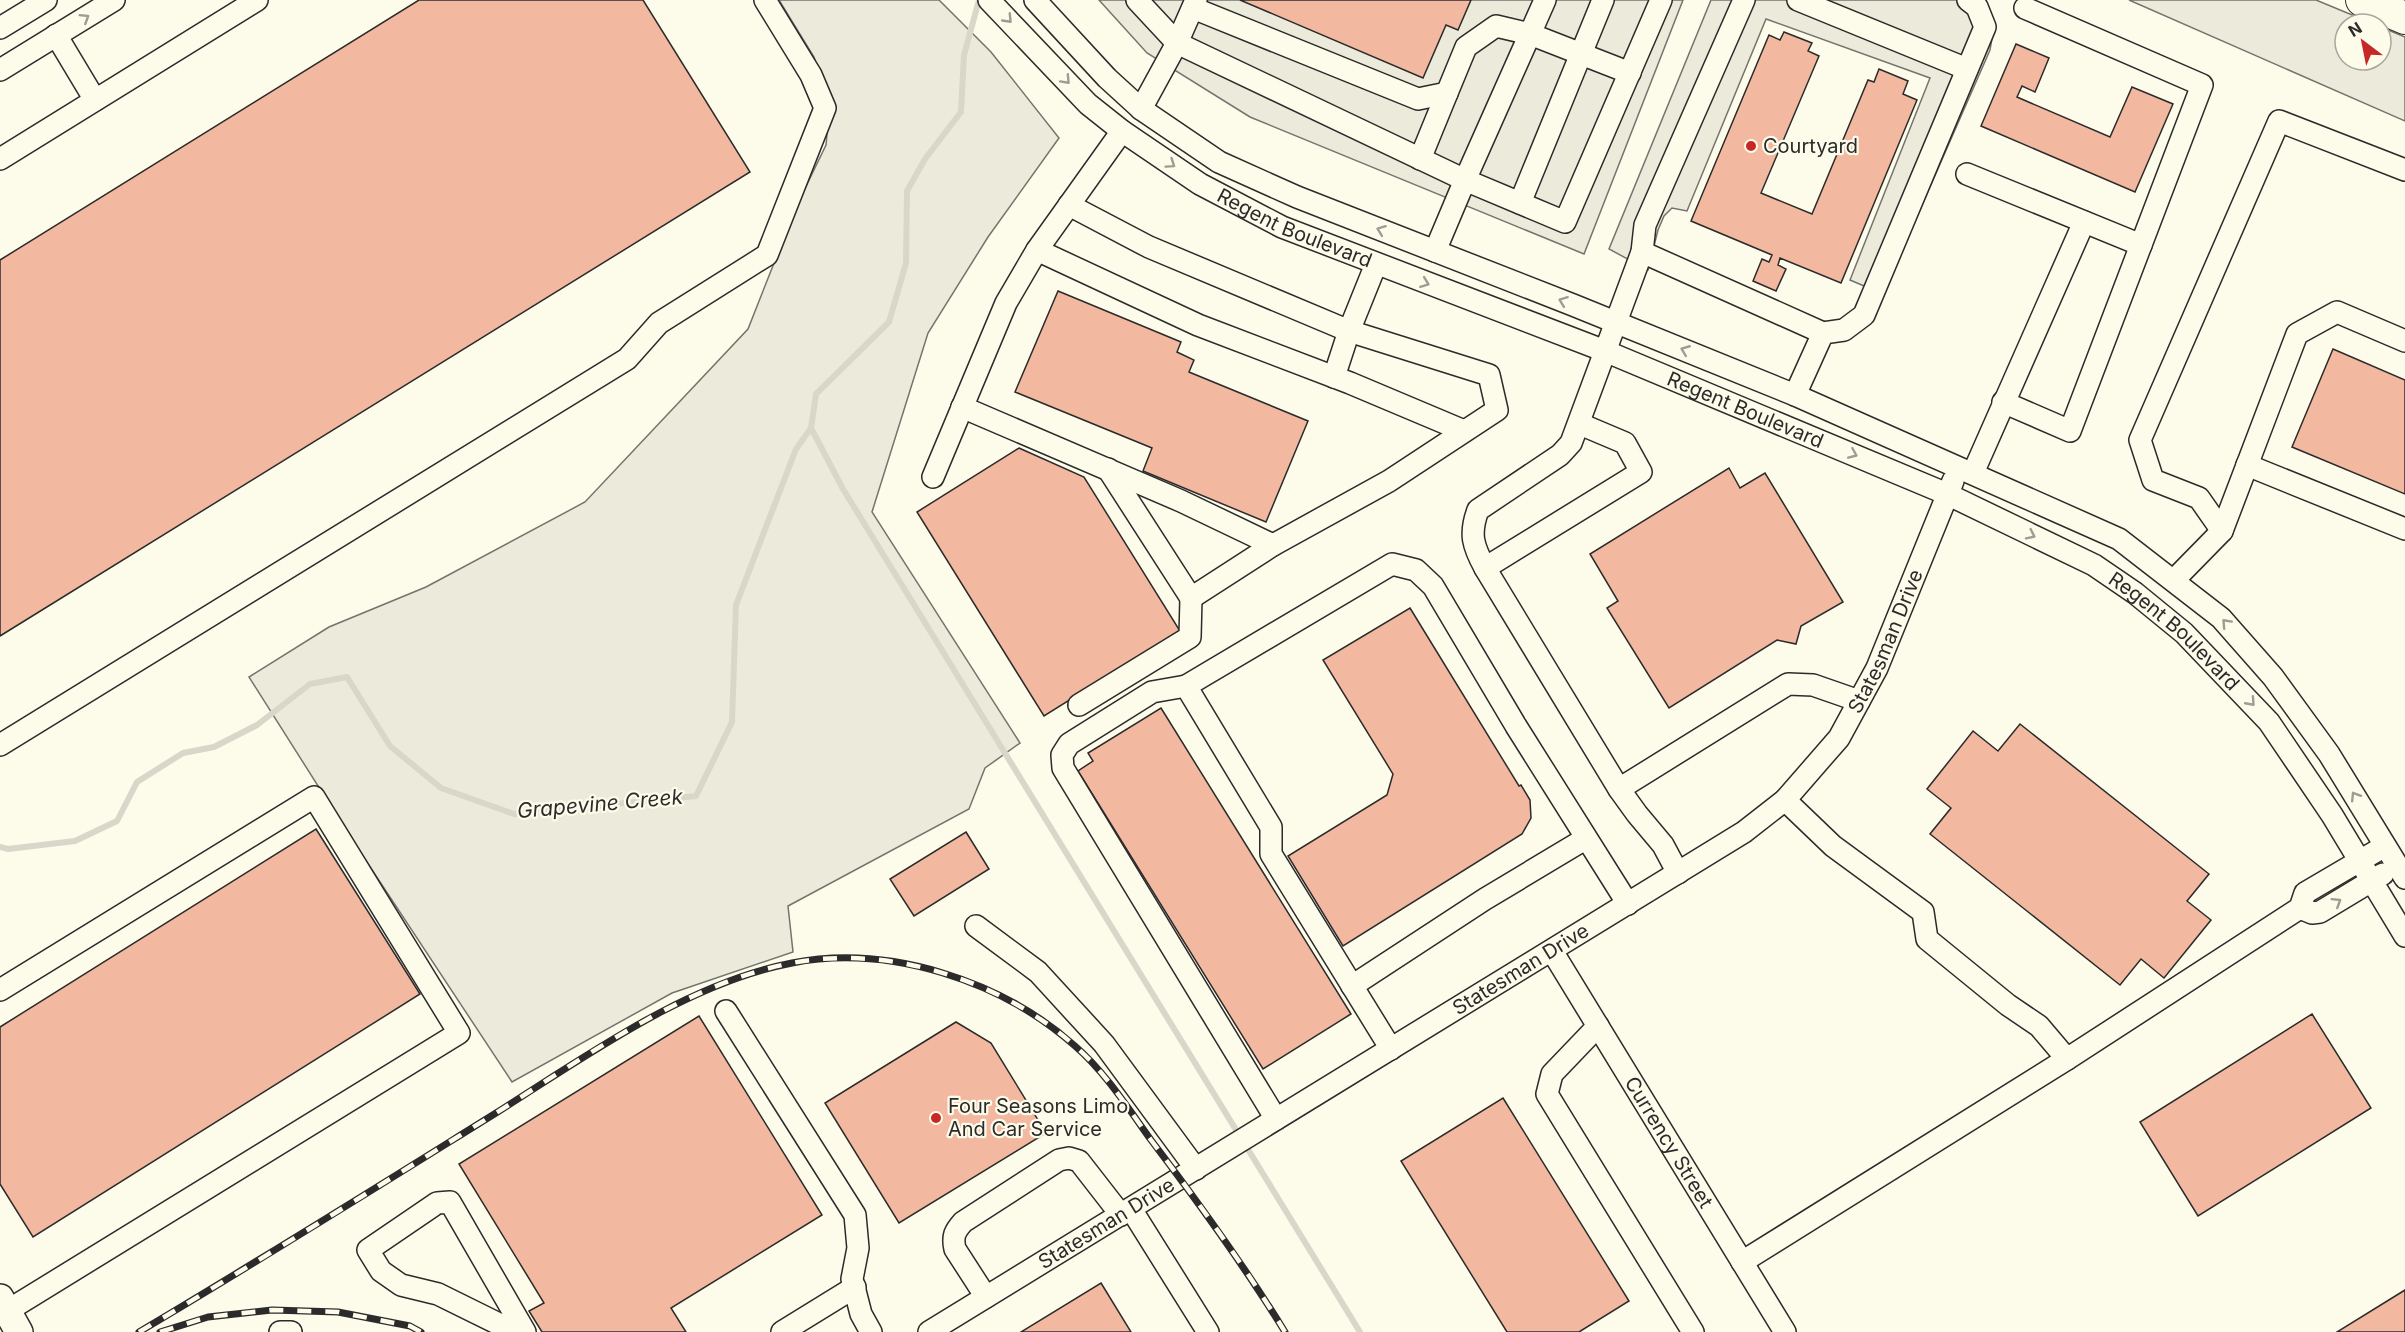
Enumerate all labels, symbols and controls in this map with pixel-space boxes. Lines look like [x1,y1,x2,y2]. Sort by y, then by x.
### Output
one-way arrow [1000,11,1011,22]
north arrow [2333,12,2393,72]
one-way arrow [79,13,89,25]
text: N [2345,18,2366,41]
one-way arrow [1059,73,1070,84]
place label: Courtyard [1763,134,1858,158]
marker: Courtyard [1744,139,1758,153]
one-way arrow [1164,157,1175,168]
street label: Regent Boulevard [1213,183,1376,272]
one-way arrow [1377,225,1388,237]
one-way arrow [1419,276,1430,288]
one-way arrow [1558,296,1569,308]
one-way arrow [1680,345,1691,357]
street label: Regent Boulevard [1664,366,1827,453]
one-way arrow [1847,447,1858,459]
one-way arrow [2024,527,2035,539]
street label: Statesman Drive [1843,566,1928,717]
street label: Regent Boulevard [2104,567,2244,695]
one-way arrow [2222,620,2233,630]
one-way arrow [2244,695,2255,706]
water label: Grapevine Creek [516,784,684,823]
one-way arrow [2350,792,2362,802]
one-way arrow [2330,898,2341,909]
street label: Statesman Drive [1448,918,1593,1020]
street label: Currency Street [1620,1072,1718,1212]
place label: Four Seasons Limo And Car Service [948,1094,1128,1141]
marker: Four Seasons Limo And Car Service [929,1111,943,1125]
street label: Statesman Drive [1034,1172,1179,1274]

